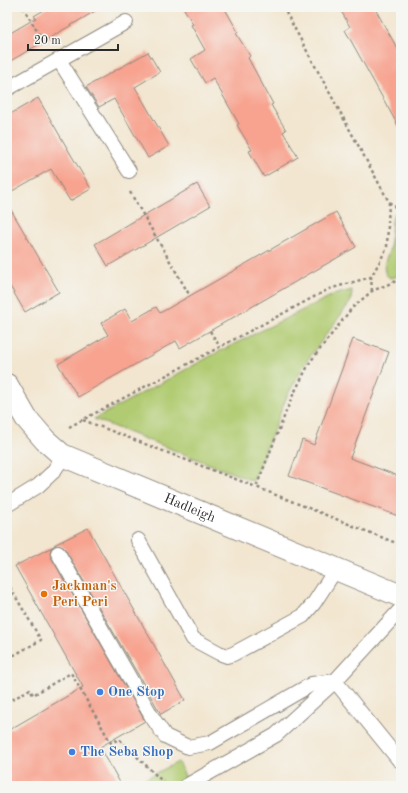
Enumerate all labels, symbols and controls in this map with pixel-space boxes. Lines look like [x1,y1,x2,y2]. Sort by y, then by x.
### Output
scale bar [28,26,118,52]
text: 20 m [34,35,61,47]
street label: Hadleigh [162,491,218,525]
place label: Jackman's Peri Peri [52,579,117,609]
marker: Jackman's Peri Peri [39,589,49,599]
place label: One Stop [108,685,165,699]
marker: One Stop [95,687,105,697]
place label: The Seba Shop [80,745,173,759]
marker: The Seba Shop [67,747,77,757]

